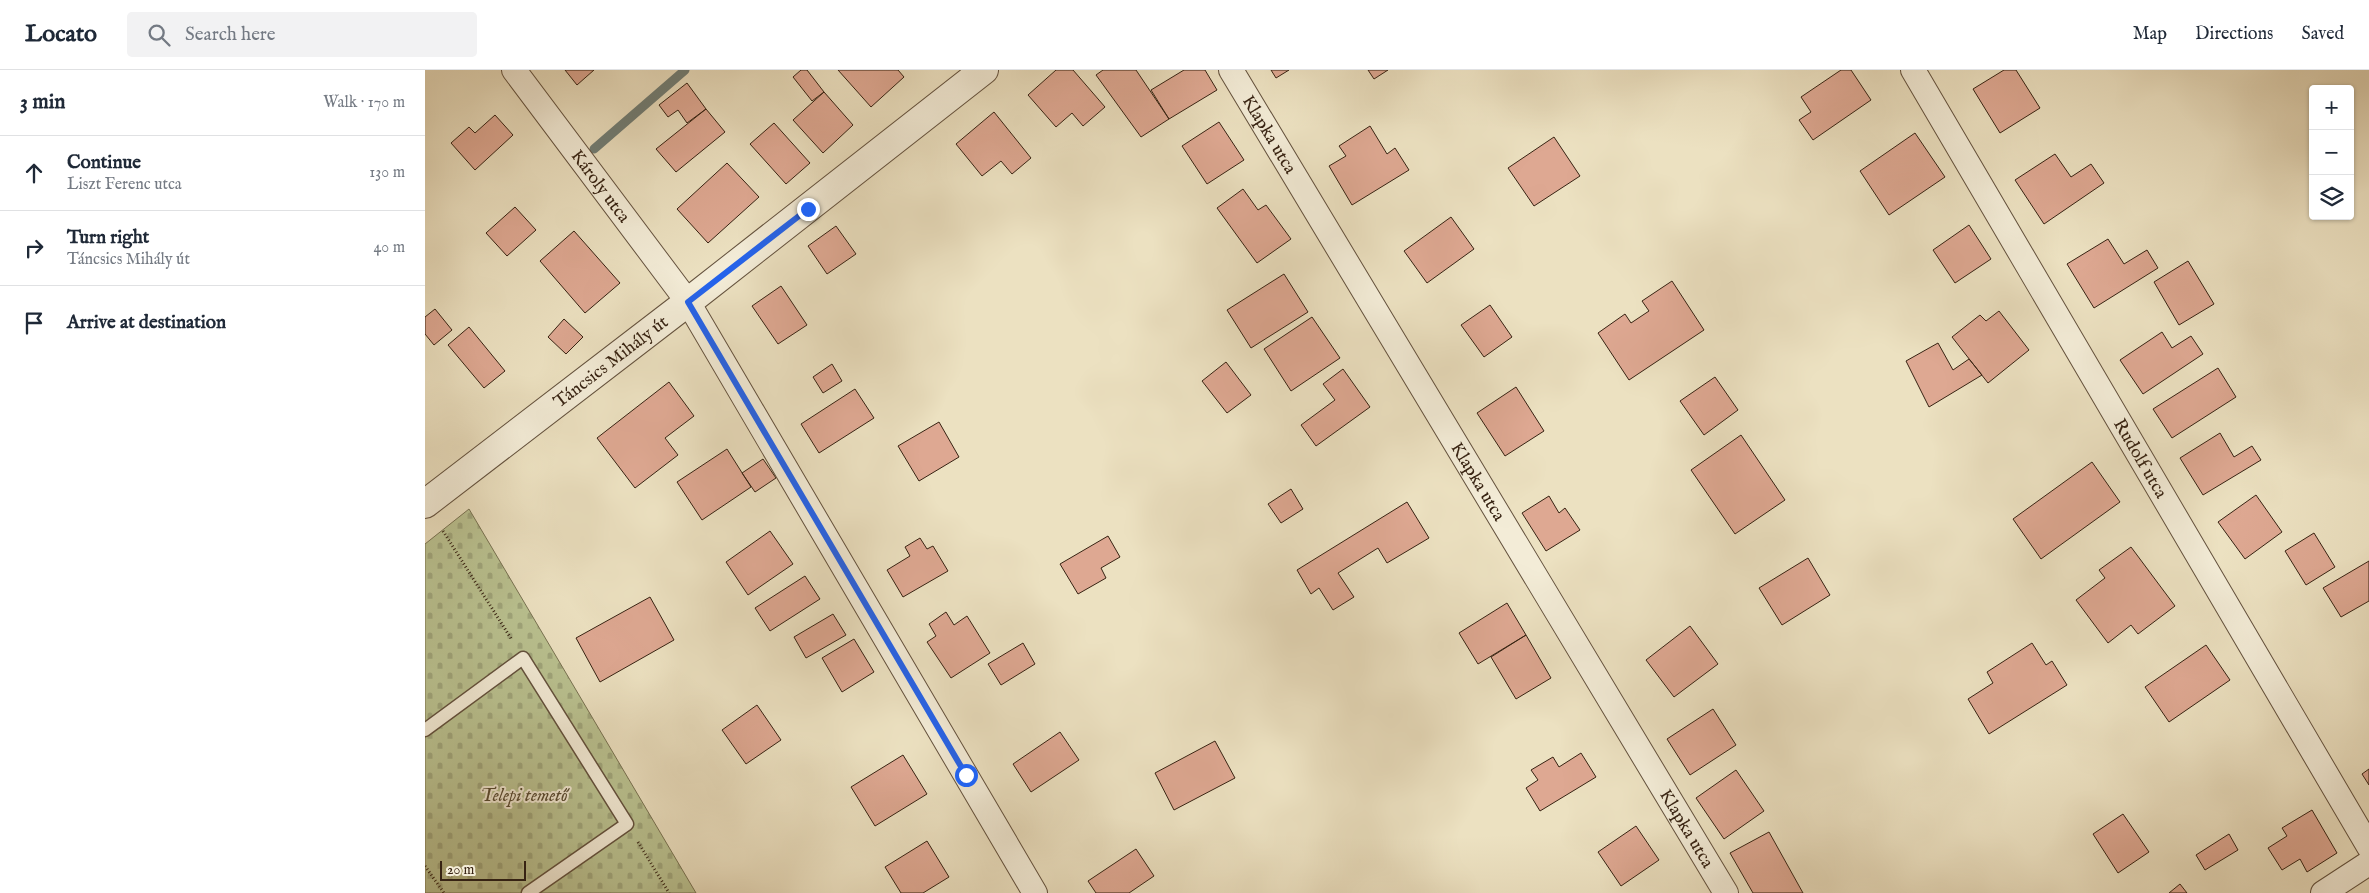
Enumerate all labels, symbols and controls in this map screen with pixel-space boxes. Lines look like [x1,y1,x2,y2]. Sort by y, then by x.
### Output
search box [127,12,477,57]
text: Locato [25,19,97,50]
icon: search [145,21,173,49]
text: Search here [185,23,276,47]
text: Map [2133,23,2167,46]
text: Directions [2195,23,2273,46]
text: Saved [2301,23,2344,46]
map controls [2309,85,2354,220]
button: + [2309,85,2354,130]
text: 3 min [20,89,65,116]
street label: Klapka utca [1236,91,1301,179]
text: Walk · 170 m [323,93,405,113]
button: − [2309,130,2354,175]
street label: Károly utca [565,146,635,228]
text: Continue [67,151,141,175]
icon: ahead [20,159,48,187]
text: 130 m [369,163,405,183]
text: Liszt Ferenc utca [67,175,182,195]
button: layers [2309,175,2354,220]
route end [797,198,820,221]
text: Turn right [67,226,149,250]
icon: right [20,234,48,262]
text: 40 m [373,238,405,258]
text: Táncsics Mihály út [67,250,190,270]
icon: arrive [20,309,48,337]
text: Arrive at destination [67,311,226,335]
street label: Táncsics Mihály út [550,311,673,414]
street label: Rudolf utca [2107,415,2172,503]
street label: Klapka utca [1445,439,1510,526]
route start [955,764,978,787]
park label: Telepi temető [480,785,570,808]
street label: Klapka utca [1653,786,1718,873]
scale bar [440,858,526,881]
text: 20 m [447,861,474,879]

